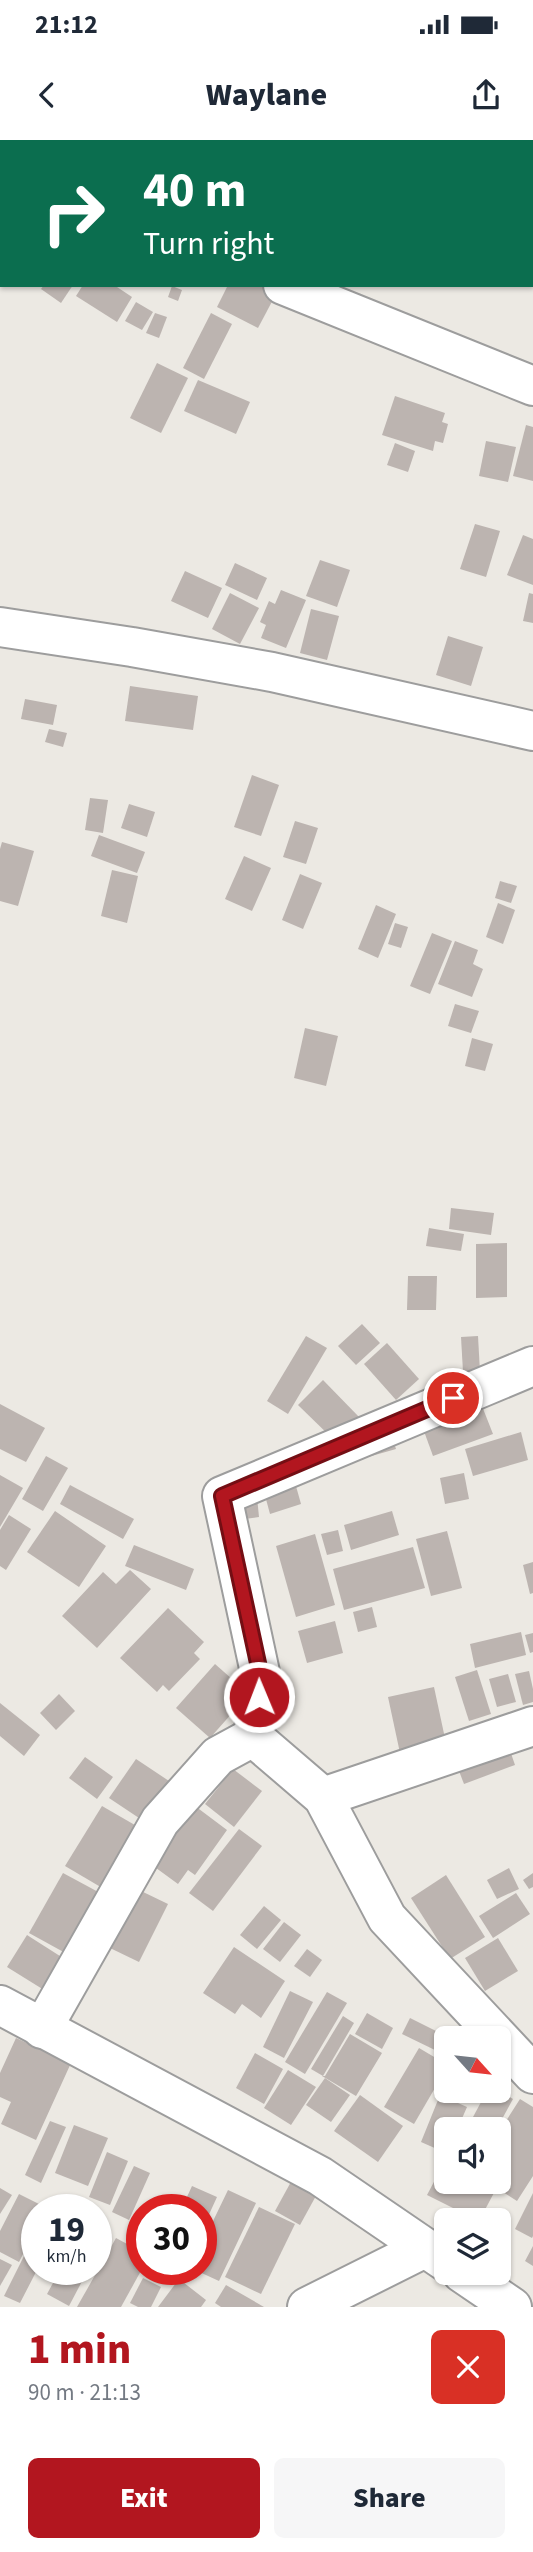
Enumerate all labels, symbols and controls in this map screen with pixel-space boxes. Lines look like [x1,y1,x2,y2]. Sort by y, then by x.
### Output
text: 21:12 [35,6,98,43]
text: Waylane [206,72,327,118]
icon: back [28,76,66,114]
icon: share [467,76,505,114]
text: 40 m [143,156,247,226]
icon: right [28,168,119,259]
text: Turn right [143,221,274,267]
pin [423,1368,483,1428]
icon: arrive [434,1379,472,1417]
position arrow [222,1660,296,1734]
north arrow [434,2026,511,2104]
map controls [434,2026,511,2285]
button: sound [434,2117,511,2194]
speed limit sign: 30 [126,2194,217,2285]
text: 19 [48,2205,85,2255]
button: layers [434,2208,511,2285]
text: km/h [47,2244,86,2269]
text: 1 min [28,2320,131,2380]
button: close [431,2330,505,2404]
text: 90 m · 21:13 [28,2376,141,2409]
button: Exit [28,2458,260,2538]
button: Share [274,2458,505,2538]

